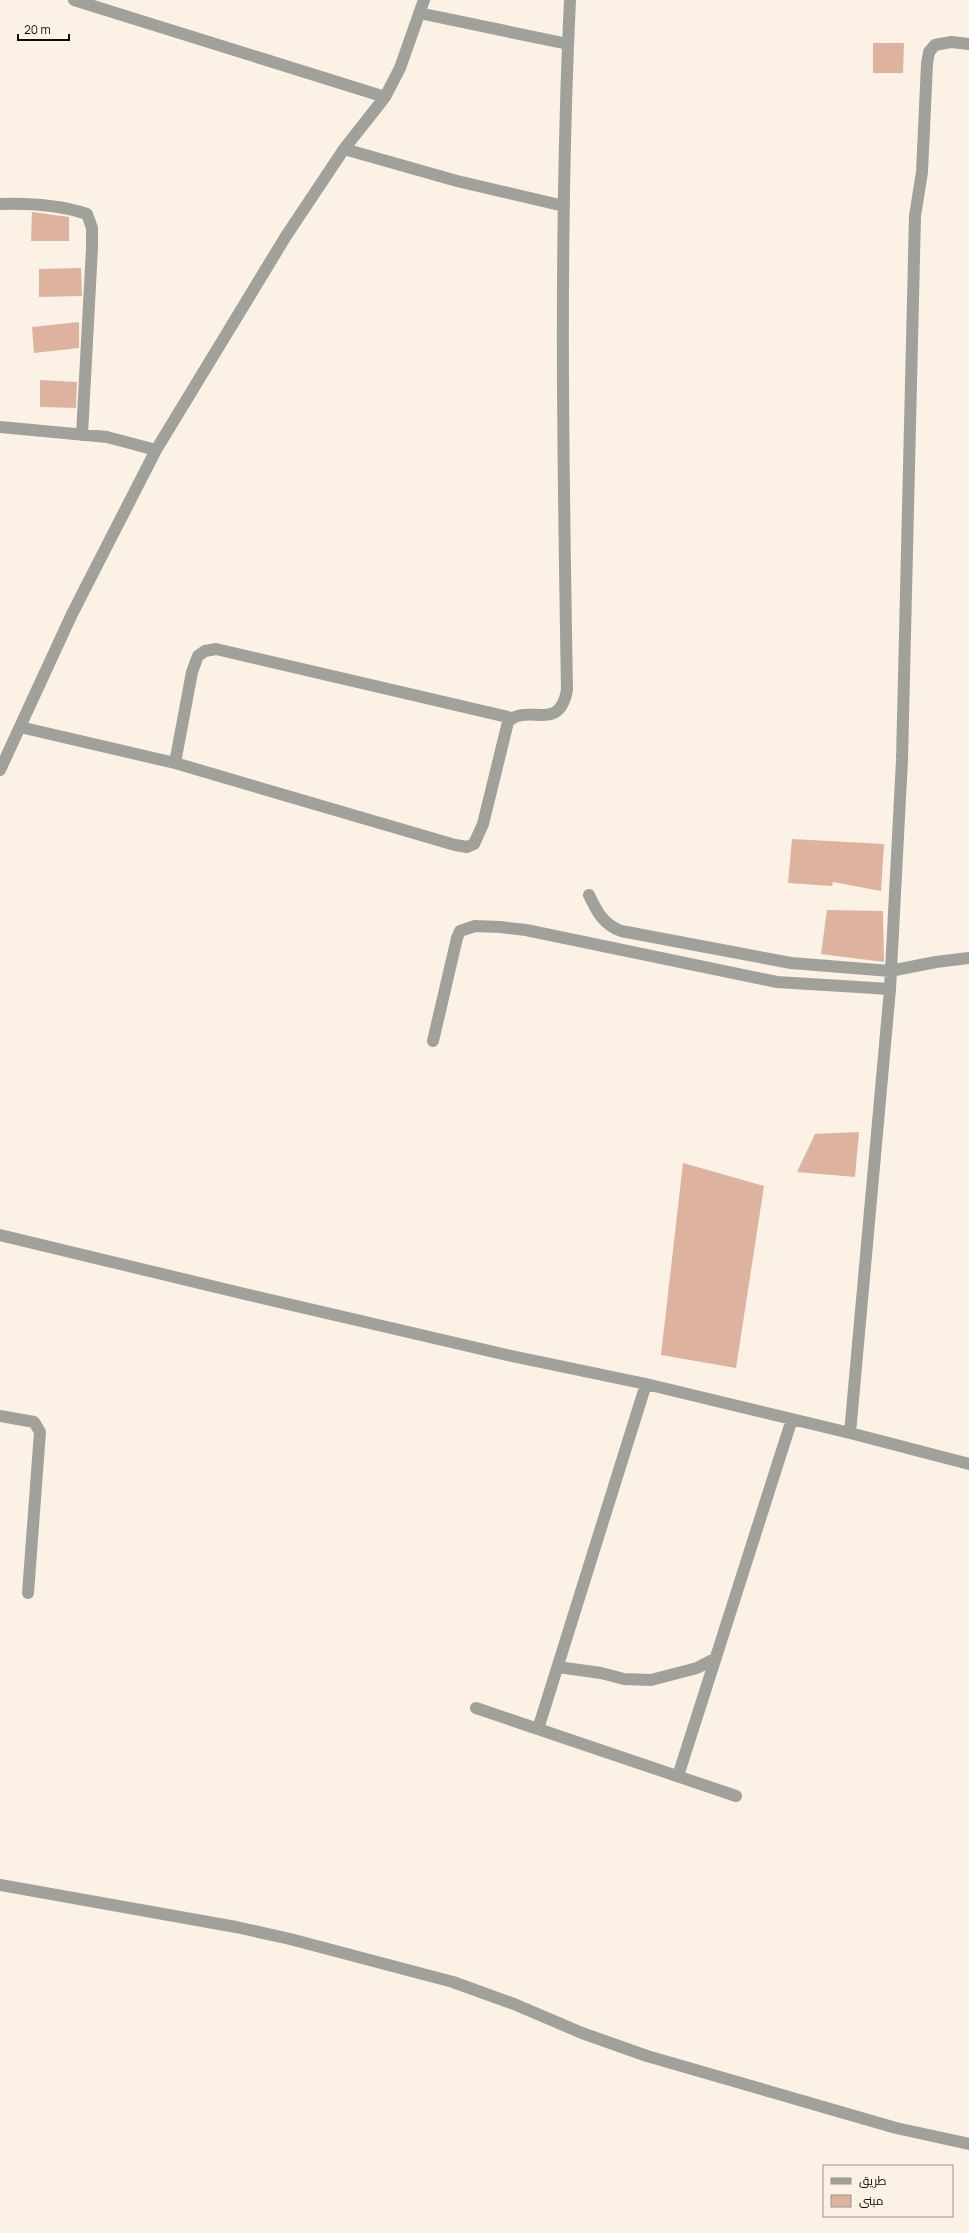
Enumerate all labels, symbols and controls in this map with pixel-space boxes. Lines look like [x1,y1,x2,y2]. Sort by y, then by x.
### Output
scale bar [18,16,69,42]
text: 20 m [24,21,51,38]
legend [823,2165,953,2217]
text: طريق [859,2172,887,2189]
text: مبنى [859,2192,884,2209]

